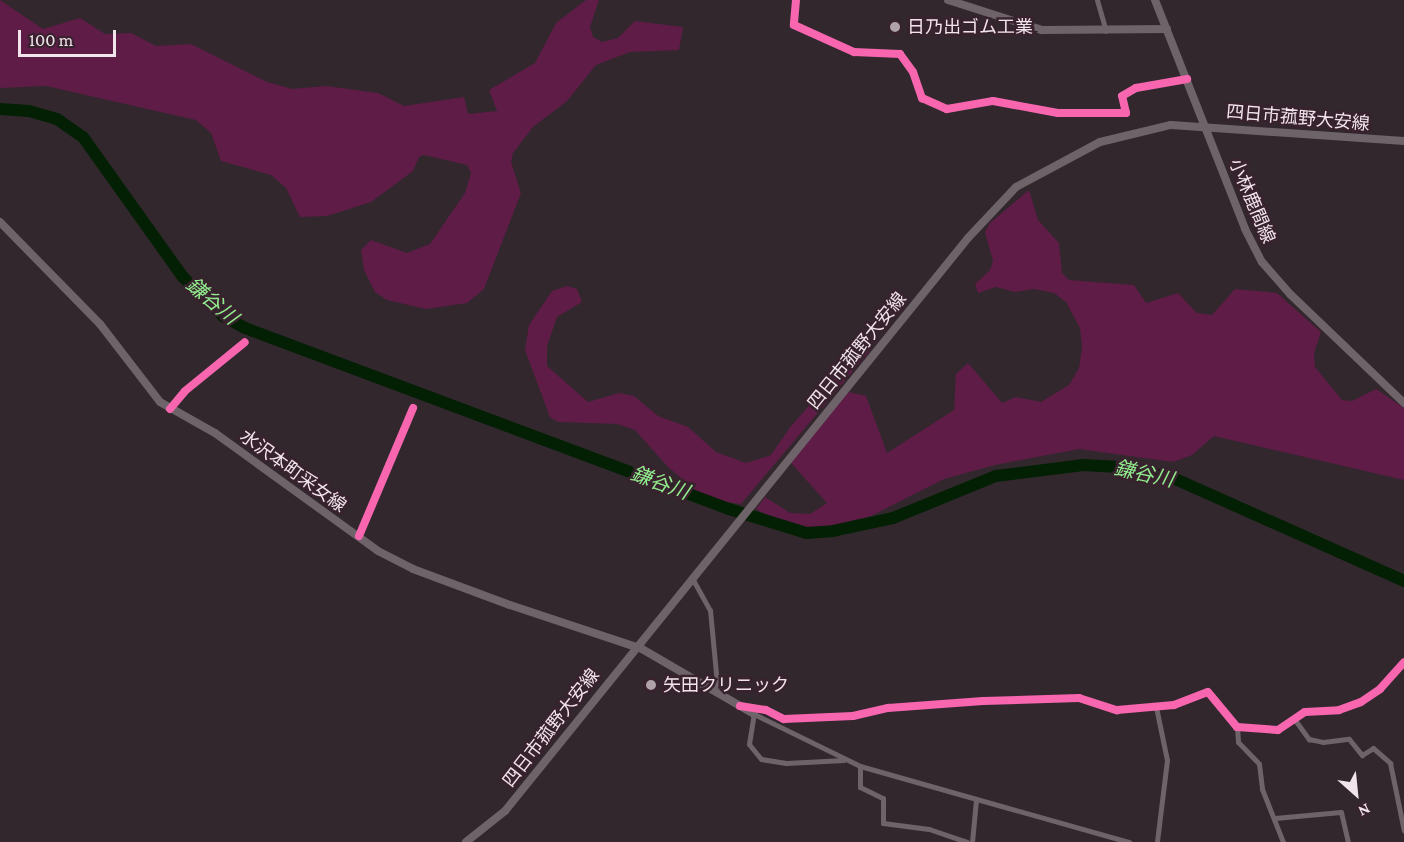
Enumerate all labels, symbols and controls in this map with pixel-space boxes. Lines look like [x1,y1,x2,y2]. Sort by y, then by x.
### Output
place label: 日乃出ゴム工業 [907,16,1033,38]
scale bar [21,18,118,56]
marker: 日乃出ゴム工業 [888,20,902,34]
text: 100 m [29,30,73,50]
street label: 四日市菰野大安線 [1225,101,1371,135]
street label: 小林鹿間線 [1224,155,1280,247]
water label: 鎌谷川 [181,273,243,329]
street label: 四日市菰野大安線 [803,288,911,414]
street label: 水沢本町采女線 [236,425,350,517]
water label: 鎌谷川 [1112,456,1176,492]
water label: 鎌谷川 [628,461,692,505]
street label: 四日市菰野大安線 [498,665,604,791]
place label: 矢田クリニック [663,674,789,696]
marker: 矢田クリニック [644,678,658,692]
north arrow [1326,764,1386,824]
text: N [1356,800,1373,821]

